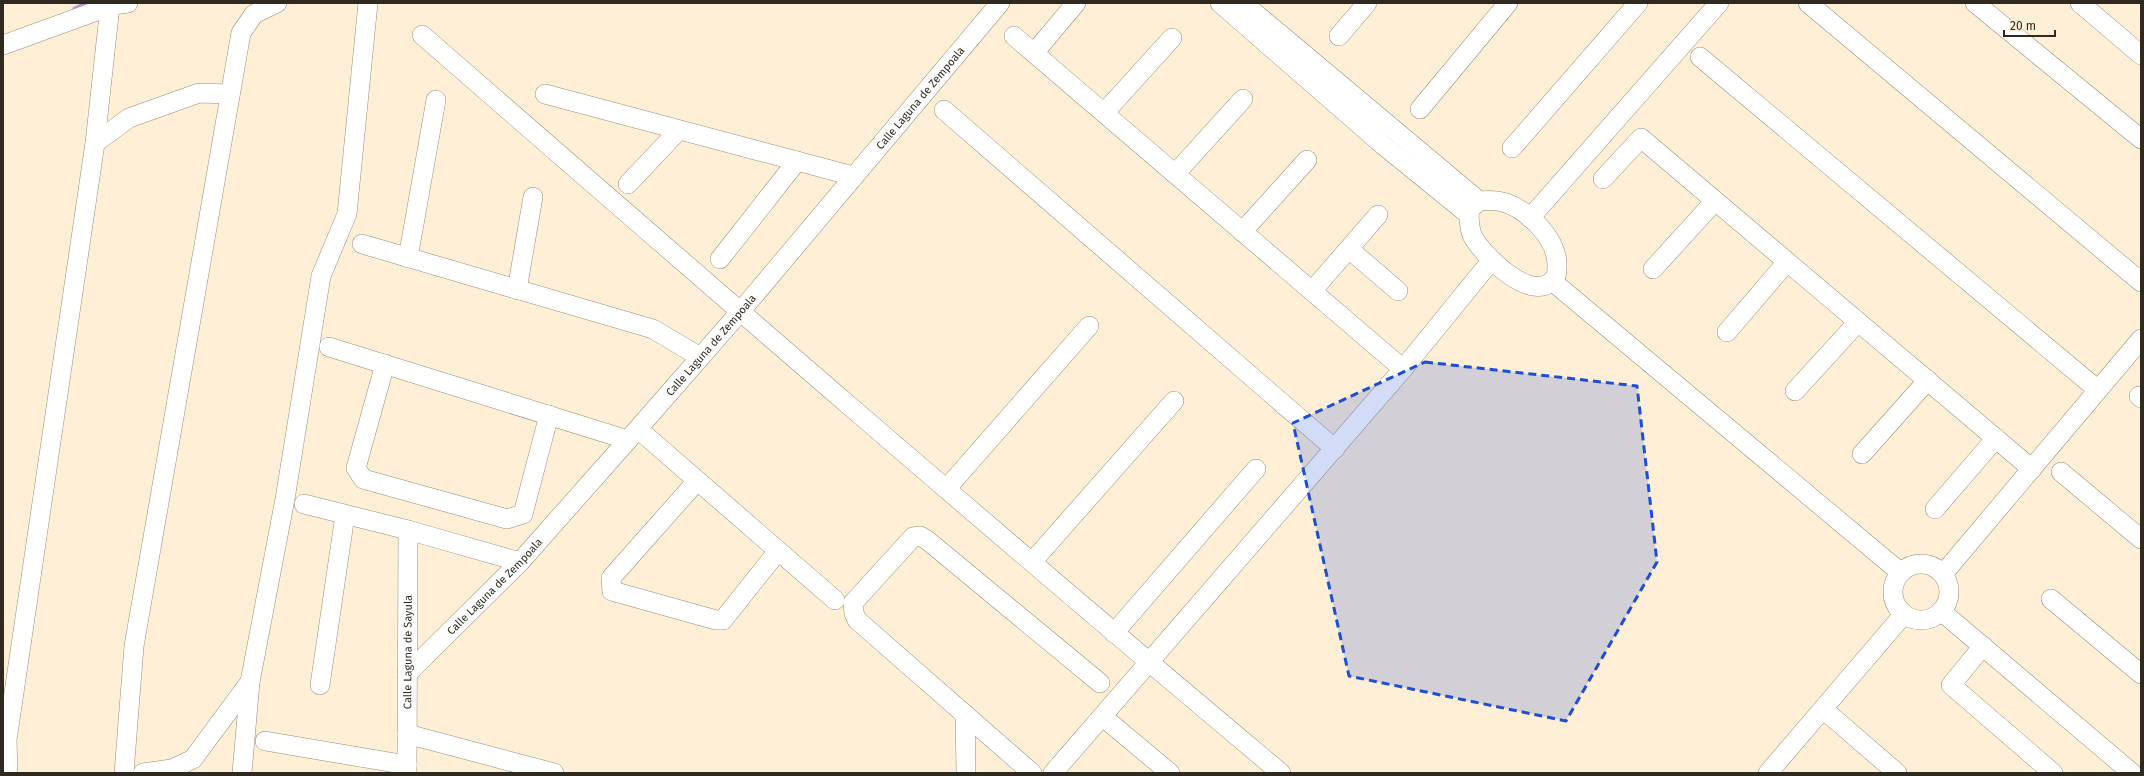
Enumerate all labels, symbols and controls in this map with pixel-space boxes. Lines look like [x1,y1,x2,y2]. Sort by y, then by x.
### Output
scale bar [2004,12,2055,38]
text: 20 m [2010,19,2036,33]
street label: Calle Laguna de Zempoala [874,44,967,152]
street label: Calle Laguna de Zempoala [664,292,759,399]
street label: Calle Laguna de Zempoala [445,536,545,638]
street label: Calle Laguna de Sayula [401,595,415,709]

